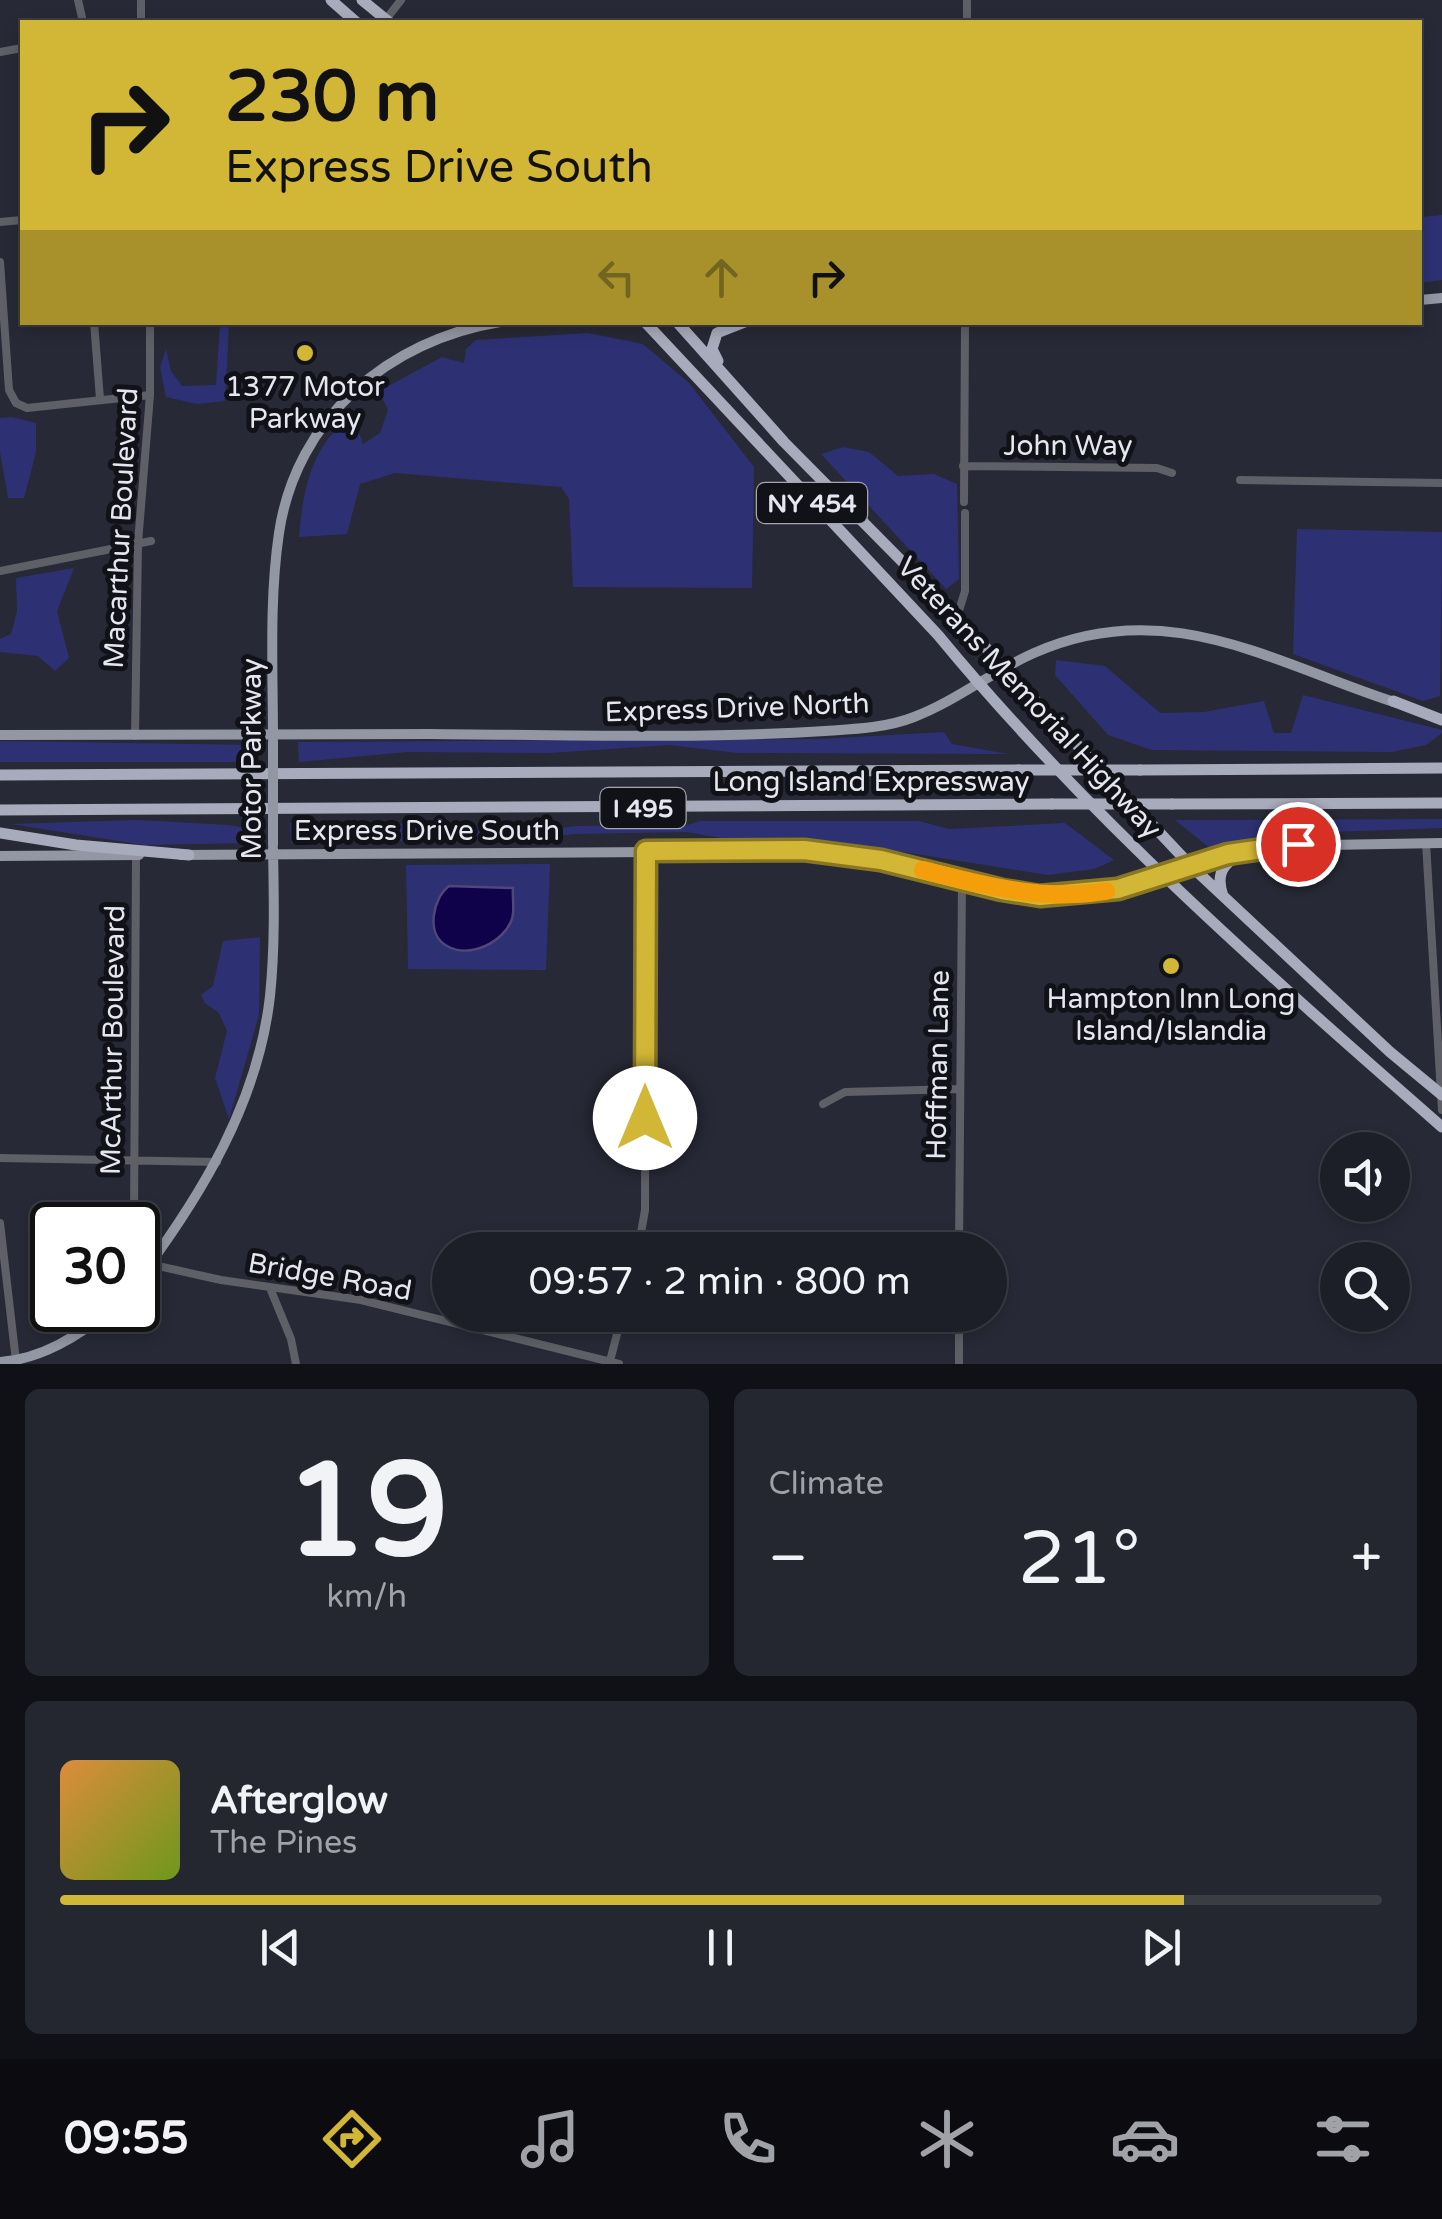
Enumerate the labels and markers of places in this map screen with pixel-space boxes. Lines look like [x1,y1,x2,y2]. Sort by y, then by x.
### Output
marker: 1377 Motor Parkway [294,342,316,364]
place label: 1377 Motor Parkway [225,370,385,436]
pin [1256,802,1341,887]
marker: Hampton Inn Long Island/Islandia [1160,955,1182,977]
place label: Hampton Inn Long Island/Islandia [1047,982,1295,1048]

